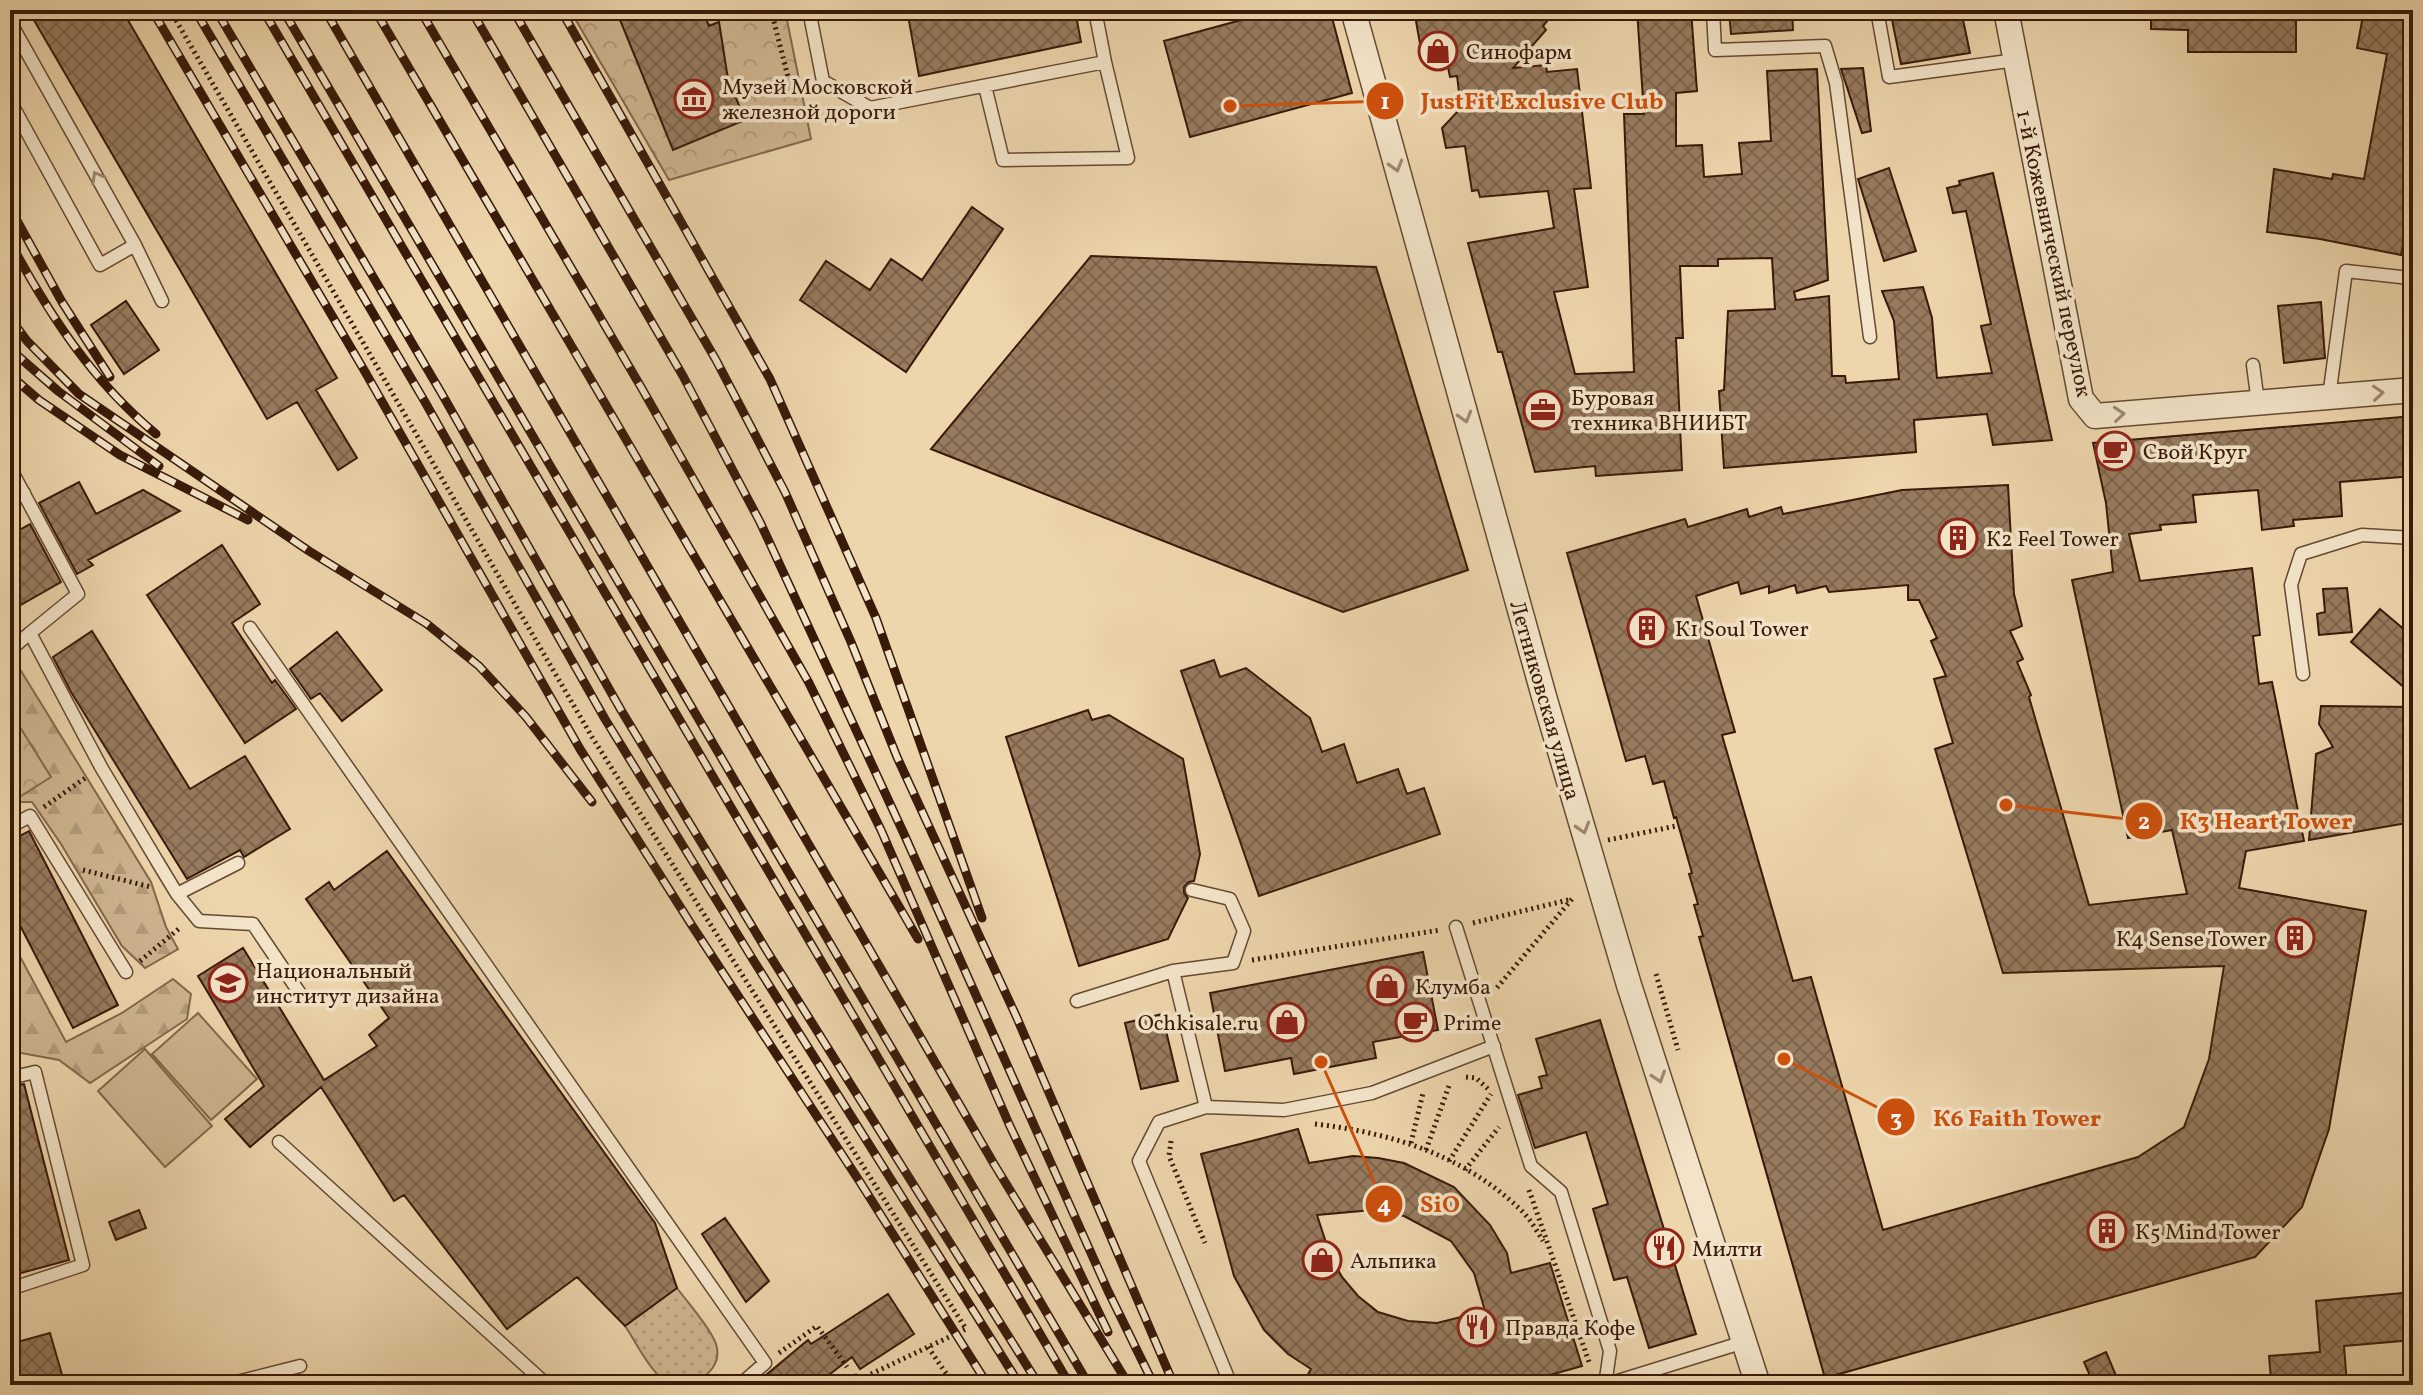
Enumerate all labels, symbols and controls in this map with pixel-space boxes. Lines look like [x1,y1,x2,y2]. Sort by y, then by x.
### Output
shop icon: Синофарм [1417,30,1459,72]
place label: Синофарм [1466,38,1572,69]
place label: Музей Московской железной дороги [722,73,913,129]
callout: JustFit Exclusive Club [1365,77,1680,125]
museum icon: Музей Московской железной дороги [673,78,715,120]
text: 1 [1380,86,1390,120]
text: JustFit Exclusive Club [1420,86,1663,120]
street label: 1-й Кожевнический переулок [2007,107,2098,401]
one-way arrow [1386,159,1403,173]
one-way arrow [91,171,107,186]
place label: Буровая техника ВНИИБТ [1571,384,1747,440]
one-way arrow [2372,385,2385,402]
office icon: Буровая техника ВНИИБТ [1522,389,1564,431]
one-way arrow [2113,406,2126,423]
one-way arrow [1456,409,1472,423]
cafe icon: Свой Круг [2094,430,2136,472]
place label: Свой Круг [2143,438,2247,469]
building icon: К2 Feel Tower [1937,517,1979,559]
place label: К2 Feel Tower [1986,525,2119,556]
street label: Летниковская улица [1500,597,1587,804]
building icon: К1 Soul Tower [1626,607,1668,649]
place label: К1 Soul Tower [1675,615,1809,646]
callout: К3 Heart Tower [2124,797,2369,845]
text: 2 [2138,806,2150,840]
text: К3 Heart Tower [2180,806,2352,840]
one-way arrow [1574,821,1590,835]
building icon: К4 Sense Tower [2274,917,2316,959]
place label: К4 Sense Tower [2116,925,2267,956]
place label: Национальный институт дизайна [256,957,440,1013]
school or university icon: Национальный институт дизайна [207,962,249,1004]
shop icon: Клумба [1366,965,1408,1007]
place label: Клумба [1415,973,1491,1004]
shop icon: Ochkisale.ru [1266,1001,1308,1043]
cafe icon: Prime [1394,1001,1436,1043]
place label: Ochkisale.ru [1138,1009,1259,1040]
place label: Prime [1443,1009,1502,1040]
one-way arrow [1649,1069,1665,1083]
callout: К6 Faith Tower [1876,1093,2117,1141]
text: 3 [1890,1103,1902,1137]
text: К6 Faith Tower [1933,1103,2101,1137]
callout: SiO [1364,1180,1475,1228]
text: 4 [1377,1189,1391,1223]
text: SiO [1420,1189,1460,1223]
building icon: К5 Mind Tower [2086,1210,2128,1252]
place label: К5 Mind Tower [2135,1218,2281,1249]
restaurant icon: Милти [1643,1227,1685,1269]
place label: Милти [1692,1235,1762,1266]
shop icon: Альпика [1301,1239,1343,1281]
place label: Альпика [1350,1247,1437,1278]
restaurant icon: Правда Кофе [1456,1306,1498,1348]
place label: Правда Кофе [1505,1314,1635,1345]

